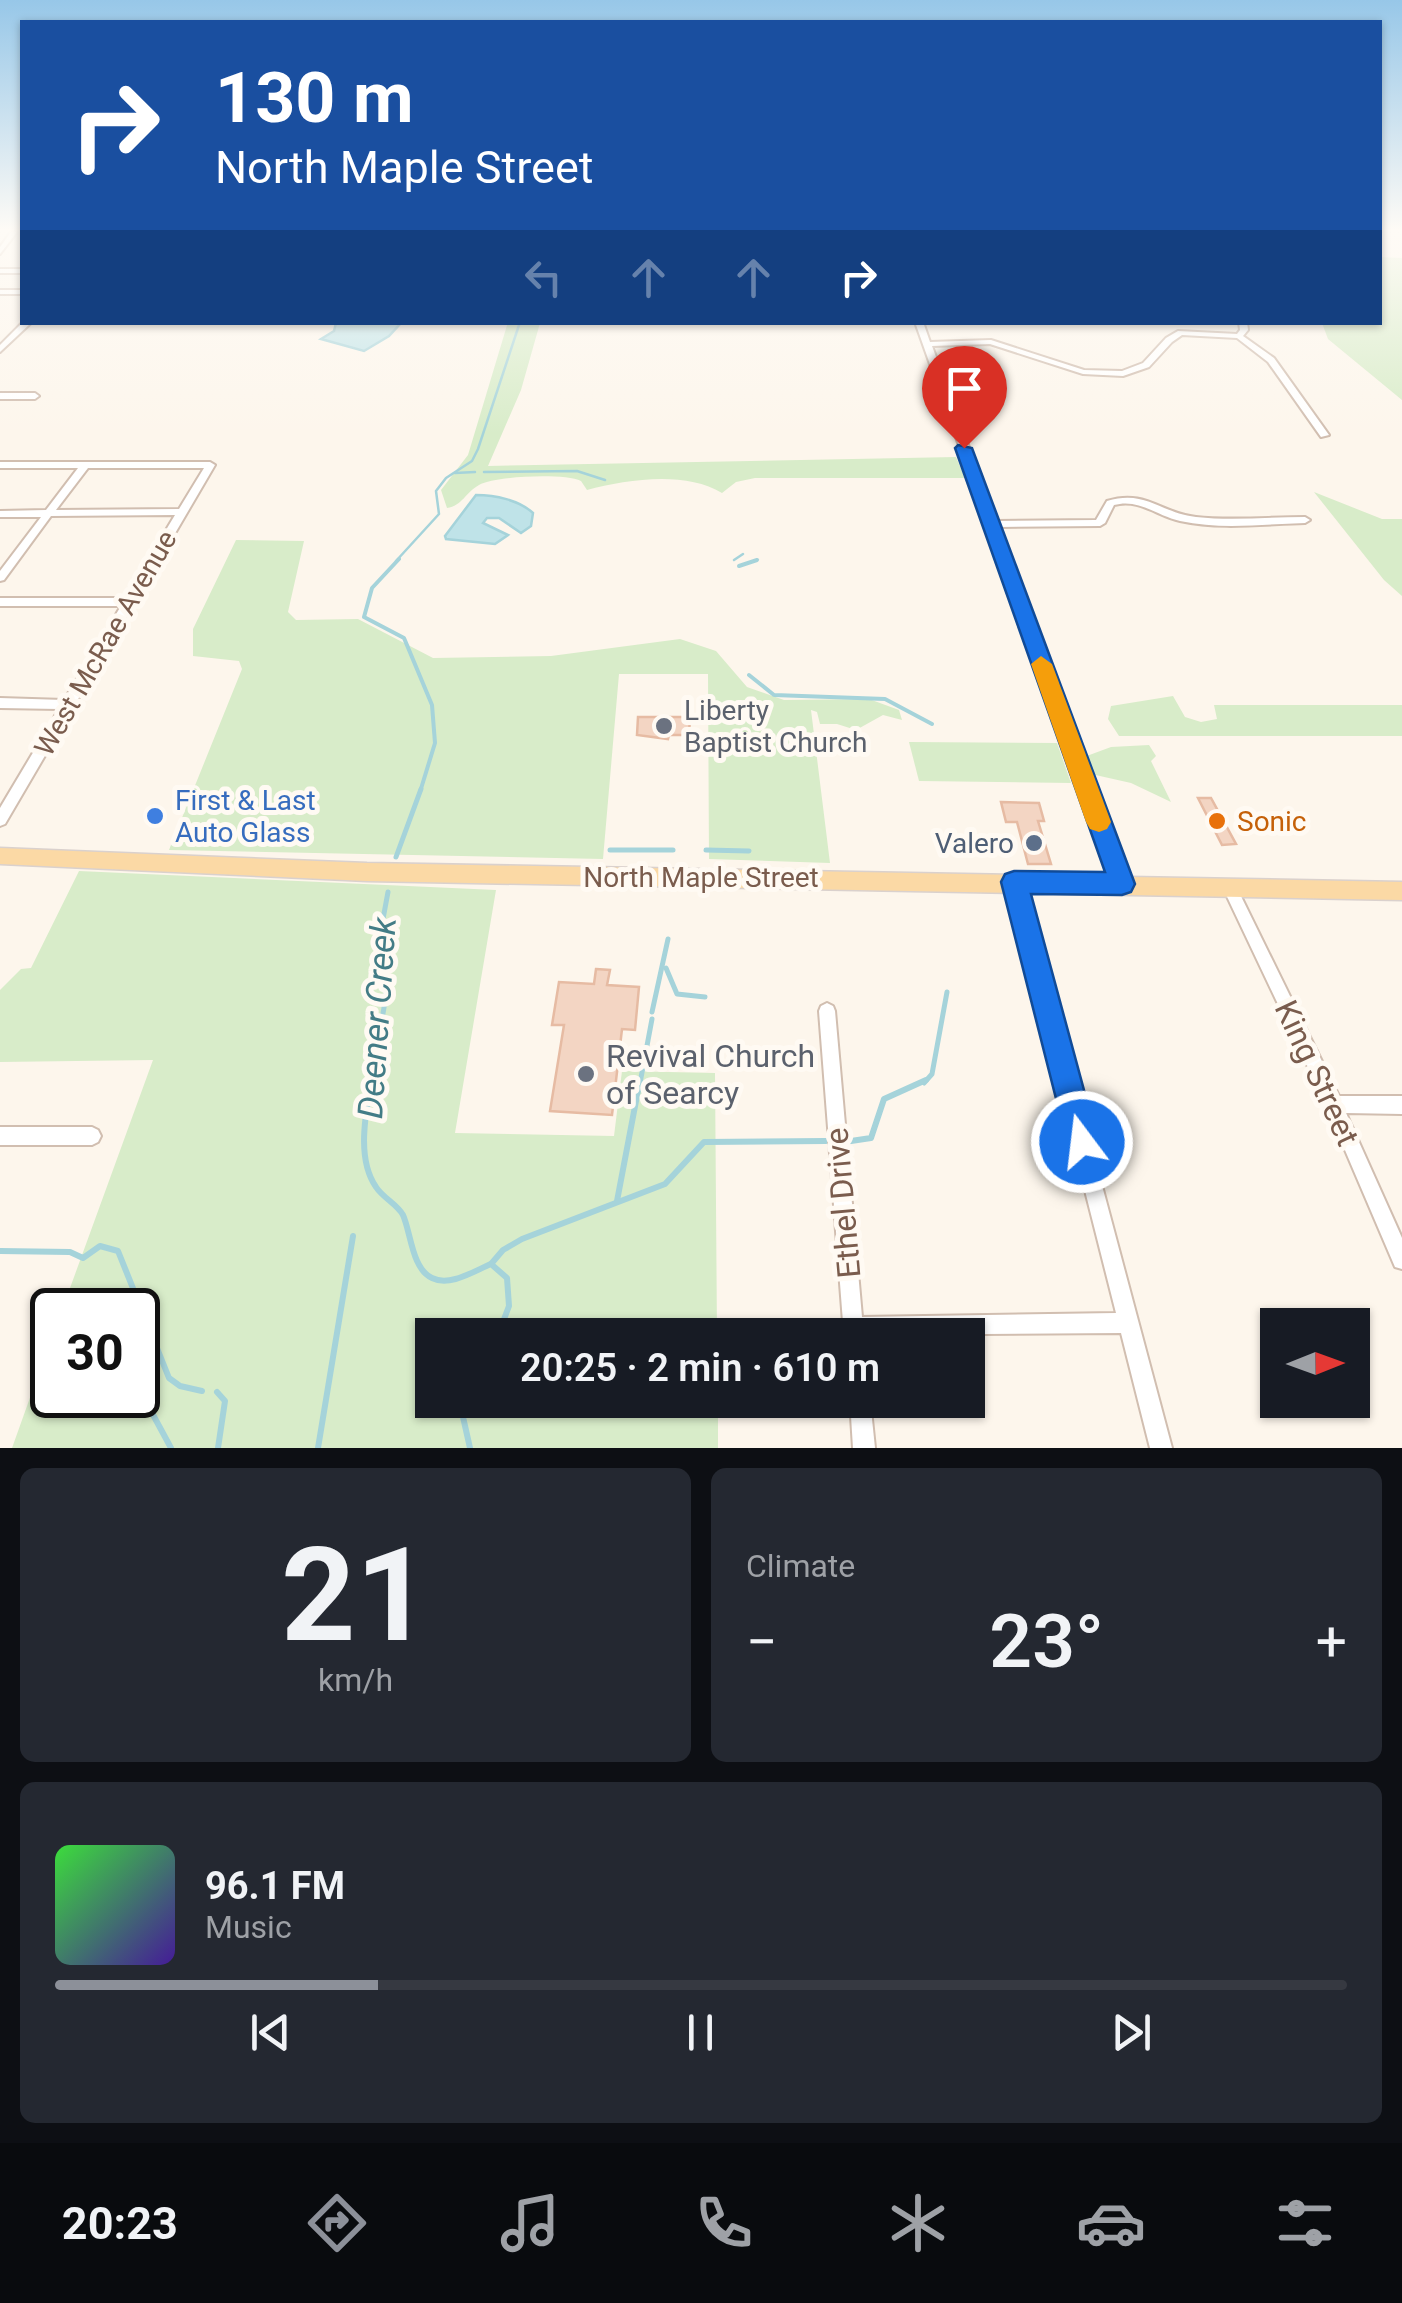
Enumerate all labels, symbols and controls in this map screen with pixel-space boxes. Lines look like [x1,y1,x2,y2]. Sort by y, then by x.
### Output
text: 130 m [215,57,414,139]
icon: right [50,60,180,190]
text: North Maple Street [215,141,594,194]
icon: left [516,250,571,305]
icon: ahead [621,250,676,305]
icon: ahead [726,250,781,305]
icon: right [831,250,886,305]
pin [922,346,1007,449]
icon: arrive [937,361,992,416]
street label: West McRae Avenue [27,525,183,762]
place label: Liberty Baptist Church [684,694,867,759]
marker: Liberty Baptist Church [653,715,675,737]
place label: First & Last Auto Glass [175,784,316,849]
marker: First & Last Auto Glass [144,805,166,827]
place label: Sonic [1237,805,1307,838]
marker: Sonic [1206,810,1228,832]
place label: Valero [935,827,1014,860]
marker: Valero [1023,832,1045,854]
street label: North Maple Street [583,861,819,894]
water label: Deener Creek [350,915,405,1120]
street label: King Street [1267,994,1367,1152]
place label: Revival Church of Searcy [606,1037,815,1112]
marker: Revival Church of Searcy [575,1063,597,1085]
position arrow [1030,1090,1134,1194]
street label: Ethel Drive [817,1126,869,1280]
speed limit sign: 30 [30,1288,160,1418]
north arrow [1260,1308,1370,1418]
map controls [1260,1308,1370,1418]
text: 20:25 · 2 min · 610 m [520,1346,880,1390]
text: 21 [281,1519,430,1672]
text: Climate [746,1547,855,1585]
text: 23° [989,1597,1104,1685]
text: − [746,1610,777,1674]
text: + [1316,1610,1347,1674]
text: km/h [318,1661,393,1699]
text: 96.1 FM [205,1864,345,1908]
text: Music [205,1908,292,1946]
icon: previous [243,2005,298,2060]
icon: pause [673,2005,728,2060]
icon: next [1104,2005,1159,2060]
icon: directions [302,2188,372,2258]
icon: music [495,2188,565,2258]
icon: phone [689,2188,759,2258]
icon: climate [883,2188,953,2258]
icon: car [1076,2188,1146,2258]
icon: filters [1270,2188,1340,2258]
text: 20:23 [62,2197,178,2250]

